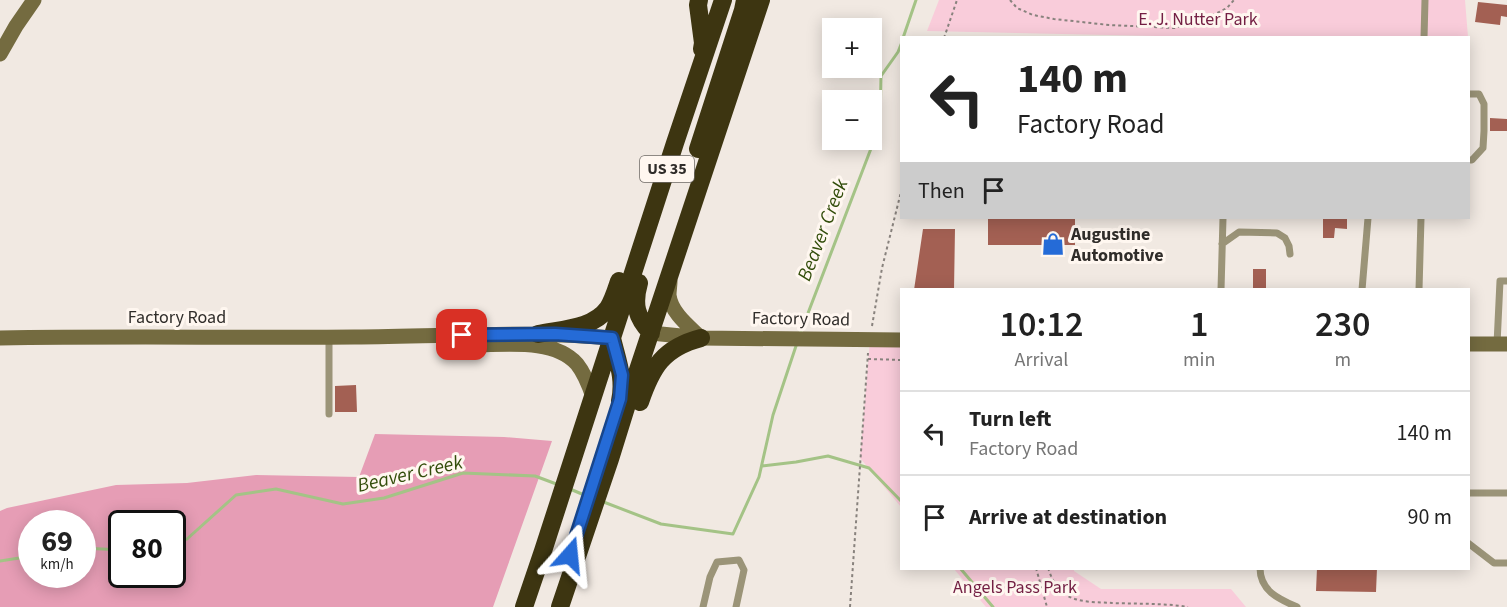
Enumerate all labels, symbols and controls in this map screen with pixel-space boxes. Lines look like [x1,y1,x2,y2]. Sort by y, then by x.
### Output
park label: E. J. Nutter Park [1138,7,1258,32]
map controls [822,18,882,150]
button: + [822,18,882,78]
text: 140 m [1017,49,1128,109]
icon: left [918,60,996,138]
button: − [822,90,882,150]
text: Factory Road [1017,105,1164,144]
road number: US 35 [640,156,694,182]
water label: Beaver Creek [791,174,855,285]
icon: arrive [977,174,1010,207]
text: Then [918,175,965,207]
place label: Augustine Automotive [1070,222,1163,268]
shop icon: Augustine Automotive [1040,231,1066,257]
text: 10:12 [1000,299,1083,350]
text: 1 [1190,299,1208,350]
text: 230 [1315,299,1370,350]
street label: Factory Road [128,305,226,330]
street label: Factory Road [752,306,850,332]
pin [436,309,487,360]
icon: arrive [445,318,478,351]
text: Arrival [1015,346,1068,374]
text: min [1183,346,1215,374]
text: m [1334,346,1351,374]
text: Turn left [969,403,1051,435]
icon: left [918,417,951,450]
text: 140 m [1397,417,1452,449]
text: Factory Road [969,435,1078,463]
water label: Beaver Creek [355,448,466,500]
icon: arrive [918,501,951,534]
text: Arrive at destination [969,501,1167,533]
text: 90 m [1407,501,1452,533]
speed limit sign: 80 [108,510,186,588]
text: 69 [41,520,73,563]
position arrow [538,523,602,587]
text: km/h [40,554,74,575]
park label: Angels Pass Park [953,575,1077,600]

